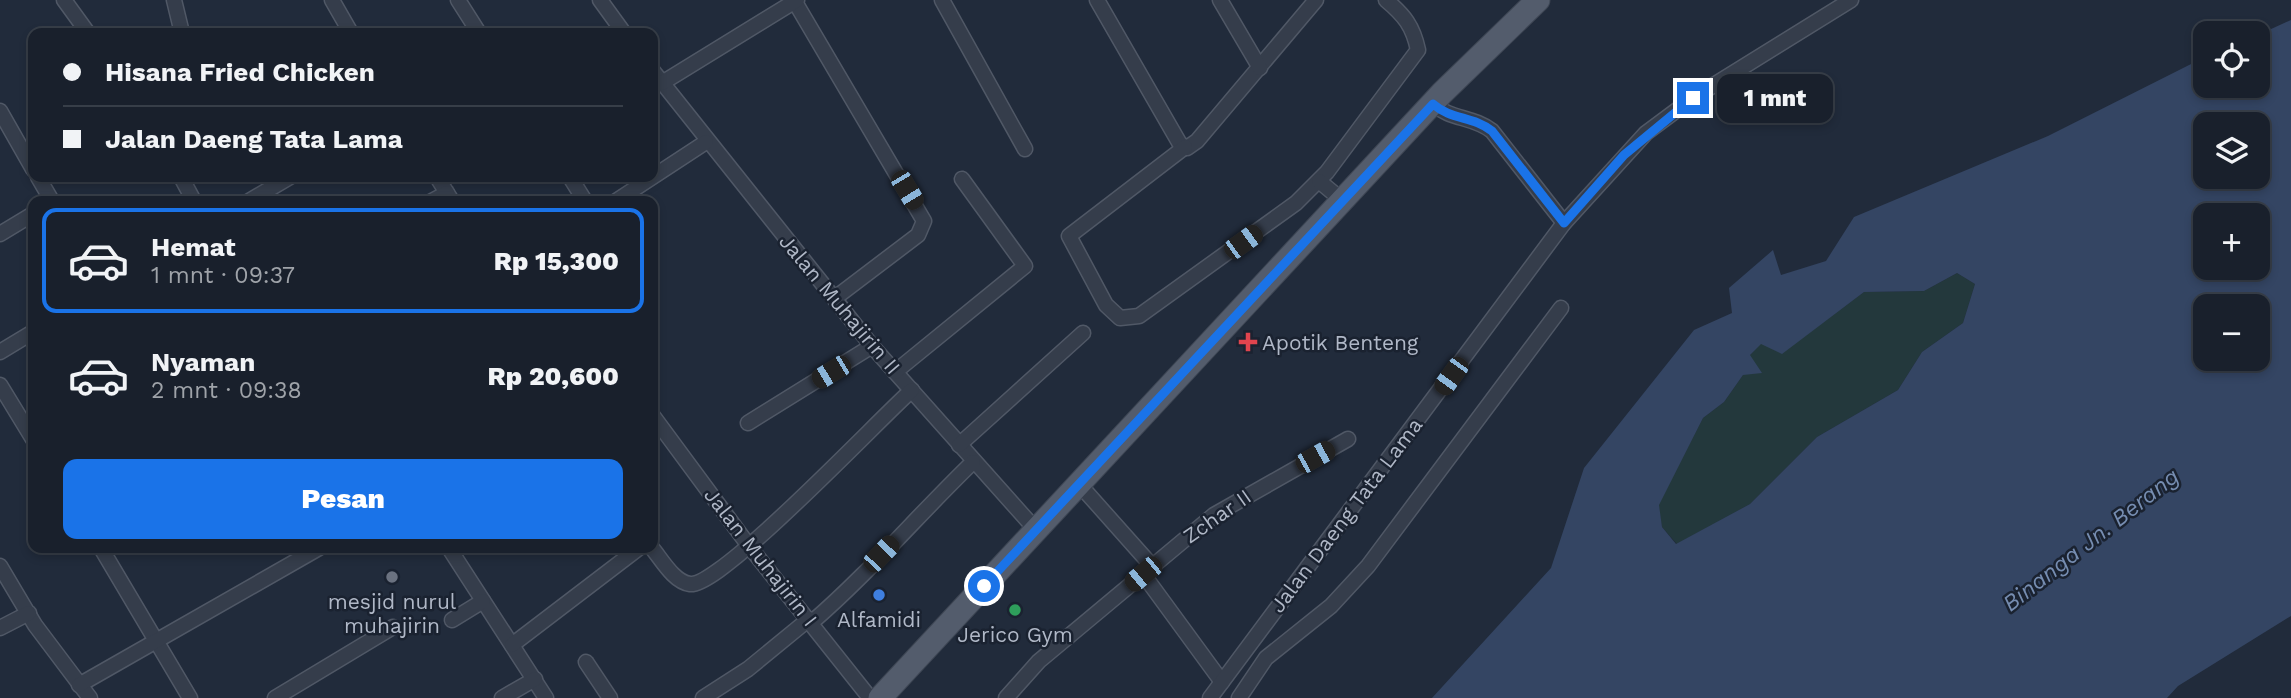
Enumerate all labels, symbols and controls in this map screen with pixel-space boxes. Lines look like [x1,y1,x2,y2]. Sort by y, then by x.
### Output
map controls [2193,21,2270,371]
button: locate [2193,21,2270,98]
text: Hisana Fried Chicken [105,57,375,87]
callout: 1 mnt [1718,74,1833,122]
route end [1677,82,1709,114]
text: 1 mnt [1744,85,1806,112]
button: layers [2193,112,2270,189]
text: Jalan Daeng Tata Lama [105,124,403,154]
car [888,167,927,213]
button: + [2193,203,2270,280]
car [1220,221,1267,263]
icon: car [67,229,130,292]
street label: Jalan Muhajirin II [774,229,906,379]
text: Hemat [151,232,236,262]
text: Rp 15,300 [494,246,619,276]
text: 1 mnt · 09:37 [151,262,295,289]
button: − [2193,294,2270,371]
place label: Apotik Benteng [1262,330,1419,355]
marker: Apotik Benteng [1240,334,1256,350]
icon: car [67,344,130,407]
text: Nyaman [151,347,255,377]
car [808,352,855,392]
car [1431,353,1472,399]
text: Rp 20,600 [488,361,619,391]
text: 2 mnt · 09:38 [151,377,302,404]
street label: Jalan Daeng Tata Lama [1265,413,1428,617]
car [1292,438,1339,476]
button: Pesan [63,459,623,539]
water label: Binanga Jn. Berang [1997,463,2185,617]
street label: Jalan Muhajirin I [699,483,823,631]
street label: Zchar II [1178,484,1256,548]
car [859,532,904,576]
car [1121,552,1166,596]
marker: mesjid nurul muhajirin [384,569,400,585]
route start [968,570,1000,602]
marker: Alfamidi [871,587,887,603]
place label: mesjid nurul muhajirin [328,589,457,638]
marker: Jerico Gym [1007,602,1023,618]
place label: Alfamidi [837,607,921,632]
place label: Jerico Gym [957,622,1073,647]

